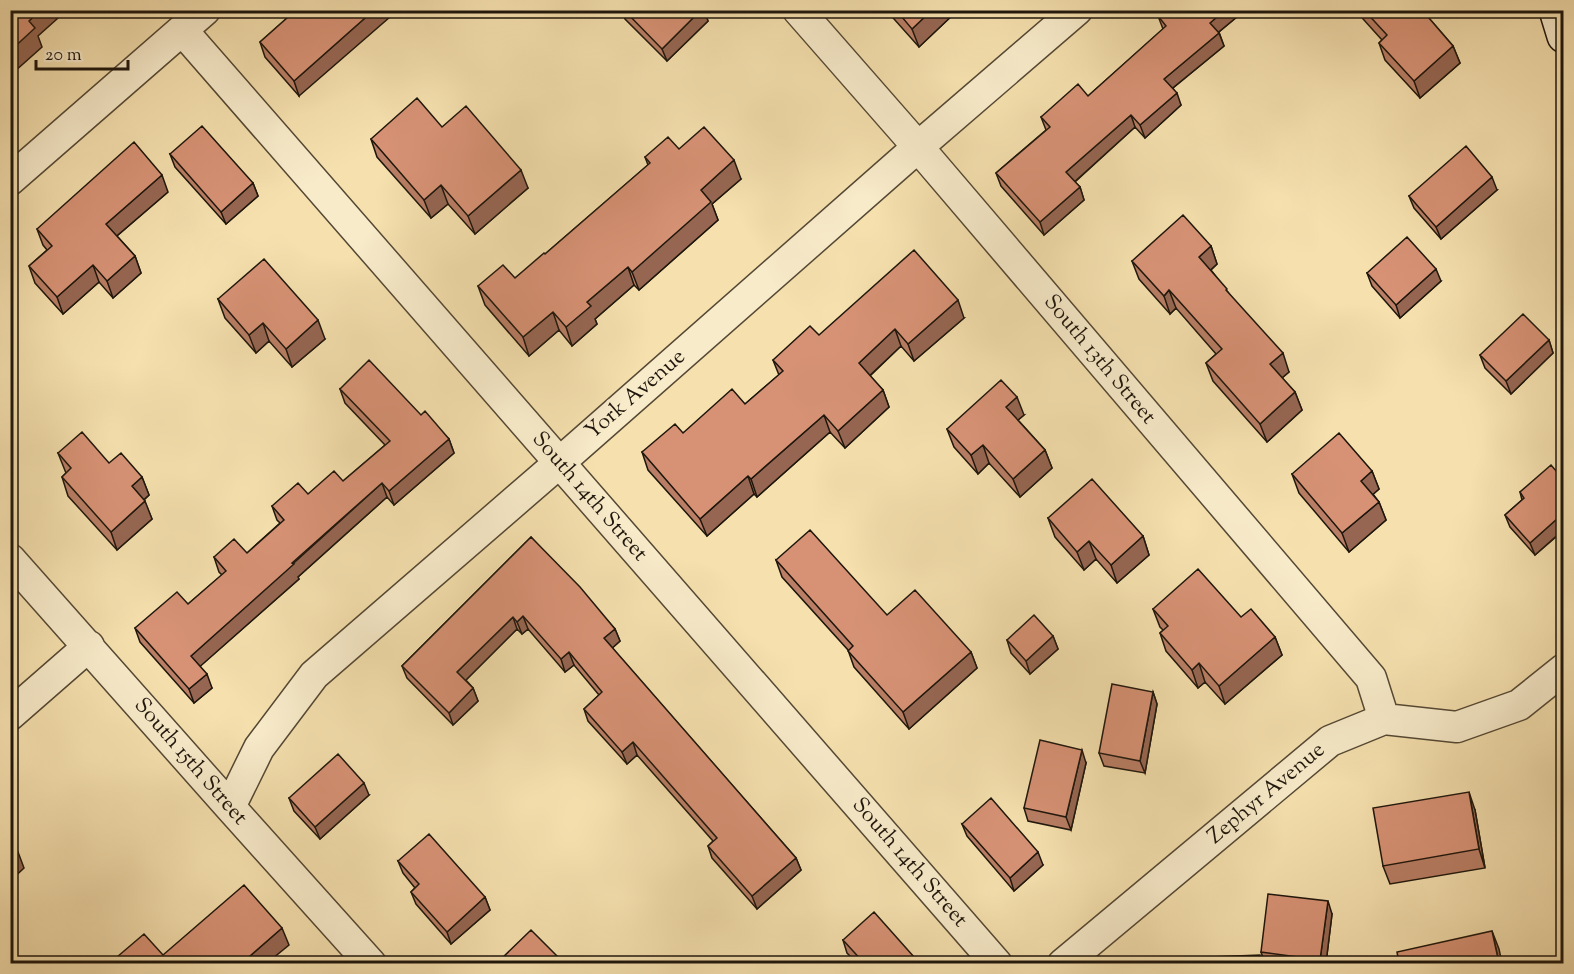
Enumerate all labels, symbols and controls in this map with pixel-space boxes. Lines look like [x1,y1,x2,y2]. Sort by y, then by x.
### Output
scale bar [36,33,128,71]
text: 20 m [45,43,82,69]
street label: South 13th Street [1035,288,1163,432]
street label: York Avenue [579,342,693,448]
street label: South 14th Street [523,425,655,569]
street label: South 15th Street [125,691,255,833]
street label: Zephyr Avenue [1201,735,1333,853]
street label: South 14th Street [843,791,975,935]

